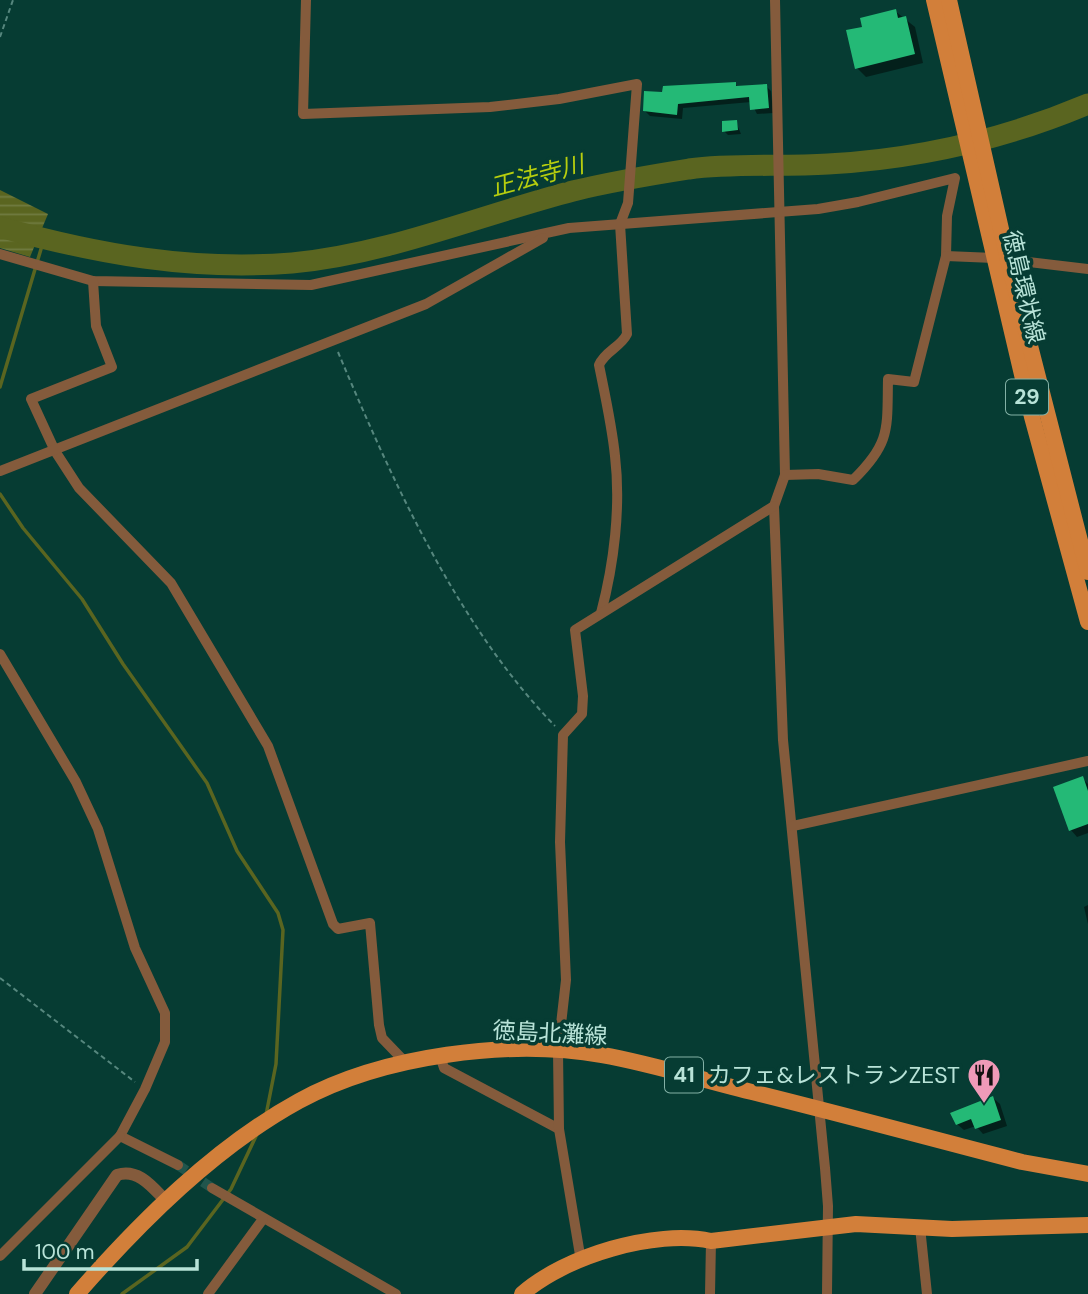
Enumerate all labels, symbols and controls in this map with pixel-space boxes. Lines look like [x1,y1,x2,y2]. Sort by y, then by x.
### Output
water label: 正法寺川 [486,147,590,203]
street label: 徳島環状線 [996,228,1052,346]
road number: 29 [1006,380,1048,414]
street label: 徳島北灘線 [492,1015,608,1051]
restaurant icon: カフェ&レストランZEST [965,1056,1003,1105]
road number: 41 [665,1058,703,1092]
place label: カフェ&レストランZEST [708,1060,960,1090]
scale bar [24,1228,198,1272]
text: 100 m [35,1238,95,1266]

